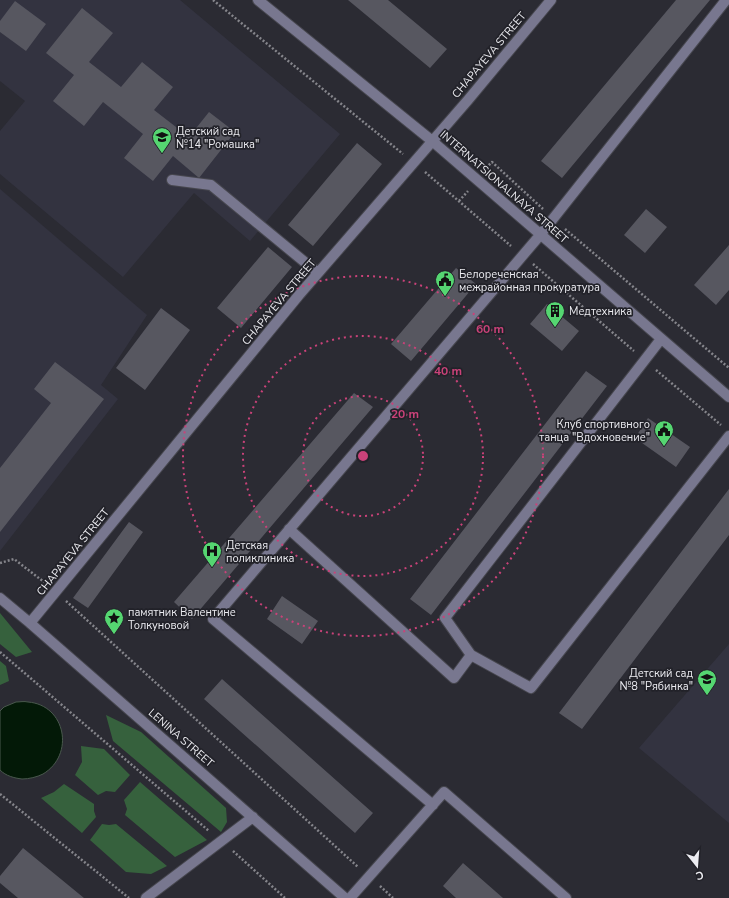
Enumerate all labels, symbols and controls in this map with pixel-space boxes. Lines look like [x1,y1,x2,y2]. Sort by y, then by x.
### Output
street label: CHAPAYEVA STREET [449,9,530,101]
place label: Детский сад №14 "Ромашка" [176,124,259,152]
school or university icon: Детский сад №14 "Ромашка" [151,126,173,154]
street label: INTERNATSIONALNAYA STREET [437,127,572,247]
street label: CHAPAYEVA STREET [239,256,320,348]
place label: Белореченская межрайонная прокуратура [459,267,600,295]
public building icon: Белореченская межрайонная прокуратура [434,269,456,297]
building icon: Медтехника [544,300,566,328]
place label: Медтехника [569,304,632,319]
text: 60 m [476,321,504,337]
text: 40 m [434,363,462,379]
text: 20 m [391,406,419,422]
place label: Клуб спортивного танца "Вдохновение" [539,417,650,445]
public building icon: Клуб спортивного танца "Вдохновение" [653,419,675,447]
centre of rings [356,449,370,463]
street label: CHAPAYEVA STREET [33,505,113,599]
place label: Детская поликлиника [226,538,294,566]
hospital icon: Детская поликлиника [201,540,223,568]
place label: памятник Валентине Толкуновой [128,605,236,633]
place icon: памятник Валентине Толкуновой [103,607,125,635]
place label: Детский сад №8 "Рябинка" [619,666,693,694]
school or university icon: Детский сад №8 "Рябинка" [696,668,718,696]
street label: LENINA STREET [145,705,217,771]
north arrow [677,846,717,886]
text: С [694,867,706,884]

